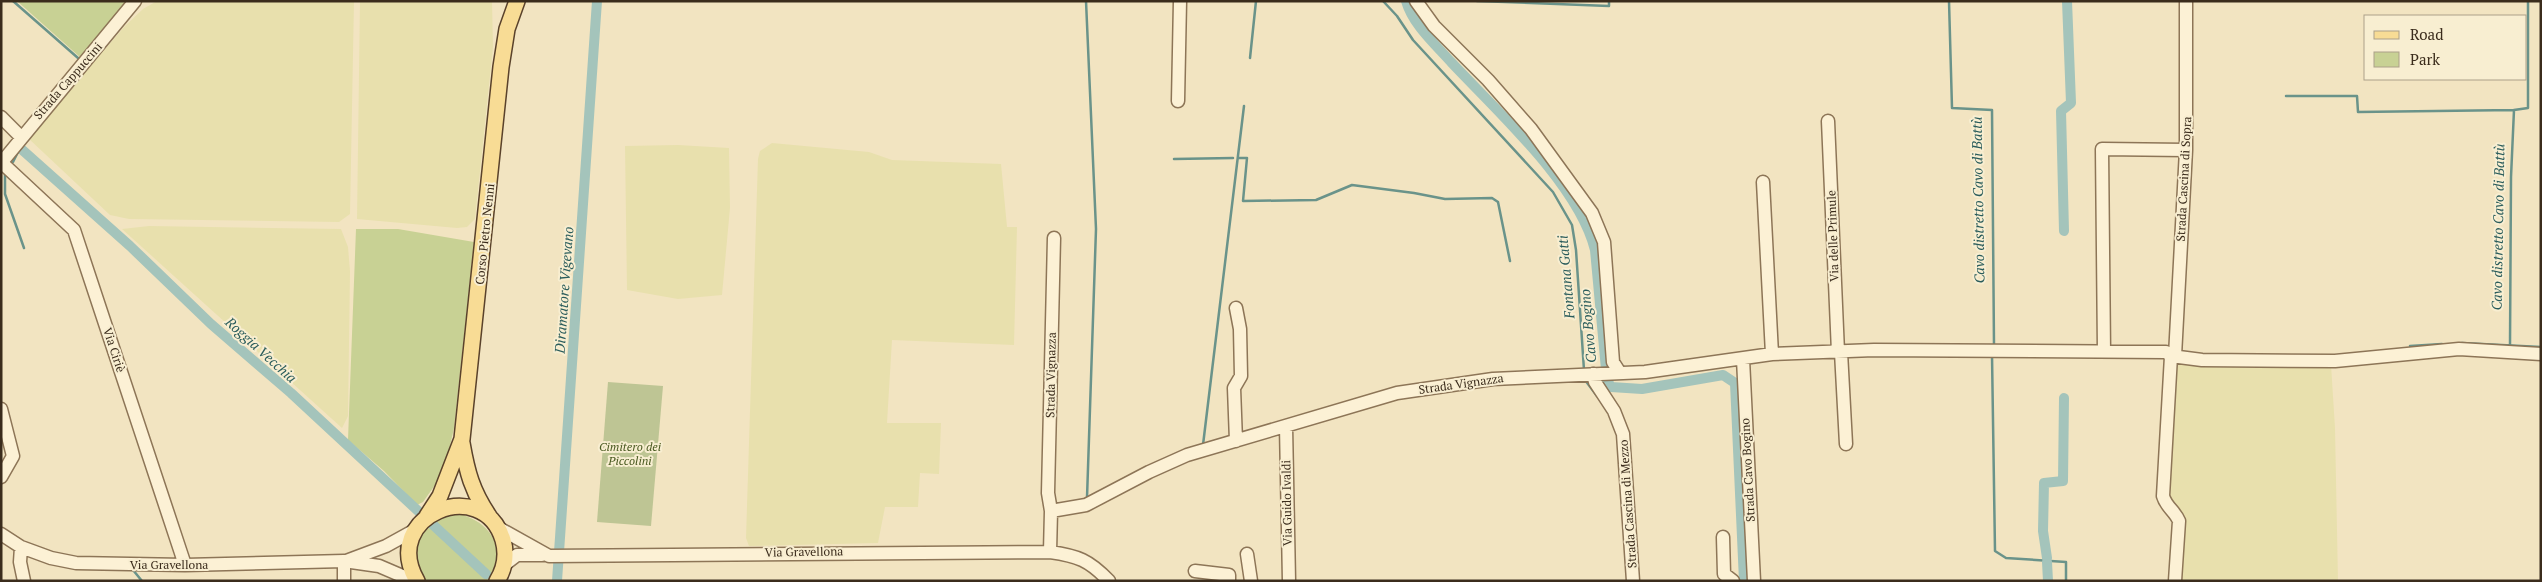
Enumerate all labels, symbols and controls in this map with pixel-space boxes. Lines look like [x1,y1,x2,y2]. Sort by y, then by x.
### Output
legend [2364,15,2527,80]
text: Road [2410,24,2443,44]
street label: Strada Cappuccini [30,39,105,122]
text: Park [2410,49,2440,69]
water label: Cavo distretto Cavo di Battù [1967,116,1988,284]
street label: Strada Cascina di Sopra [2173,116,2194,242]
water label: Cavo distretto Cavo di Battù [2487,143,2508,311]
street label: Corso Pietro Nenni [472,182,497,285]
street label: Via delle Primule [1823,190,1842,282]
water label: Diramatore Vigevano [550,226,577,355]
water label: Fontana Gatti [1552,235,1579,320]
water label: Cavo Bogino [1575,288,1600,364]
water label: Roggia Vecchia [221,312,301,387]
street label: Via Ciriè [100,325,129,374]
street label: Strada Vignazza [1042,332,1059,418]
street label: Strada Vignazza [1417,370,1504,397]
street label: Strada Cavo Bogino [1737,417,1758,522]
park label: Cimitero dei Piccolini [599,439,662,468]
street label: Strada Cascina di Mezzo [1615,439,1639,569]
street label: Via Guido Ivaldi [1278,459,1295,546]
street label: Via Gravellona [765,543,843,560]
street label: Via Gravellona [130,557,208,572]

